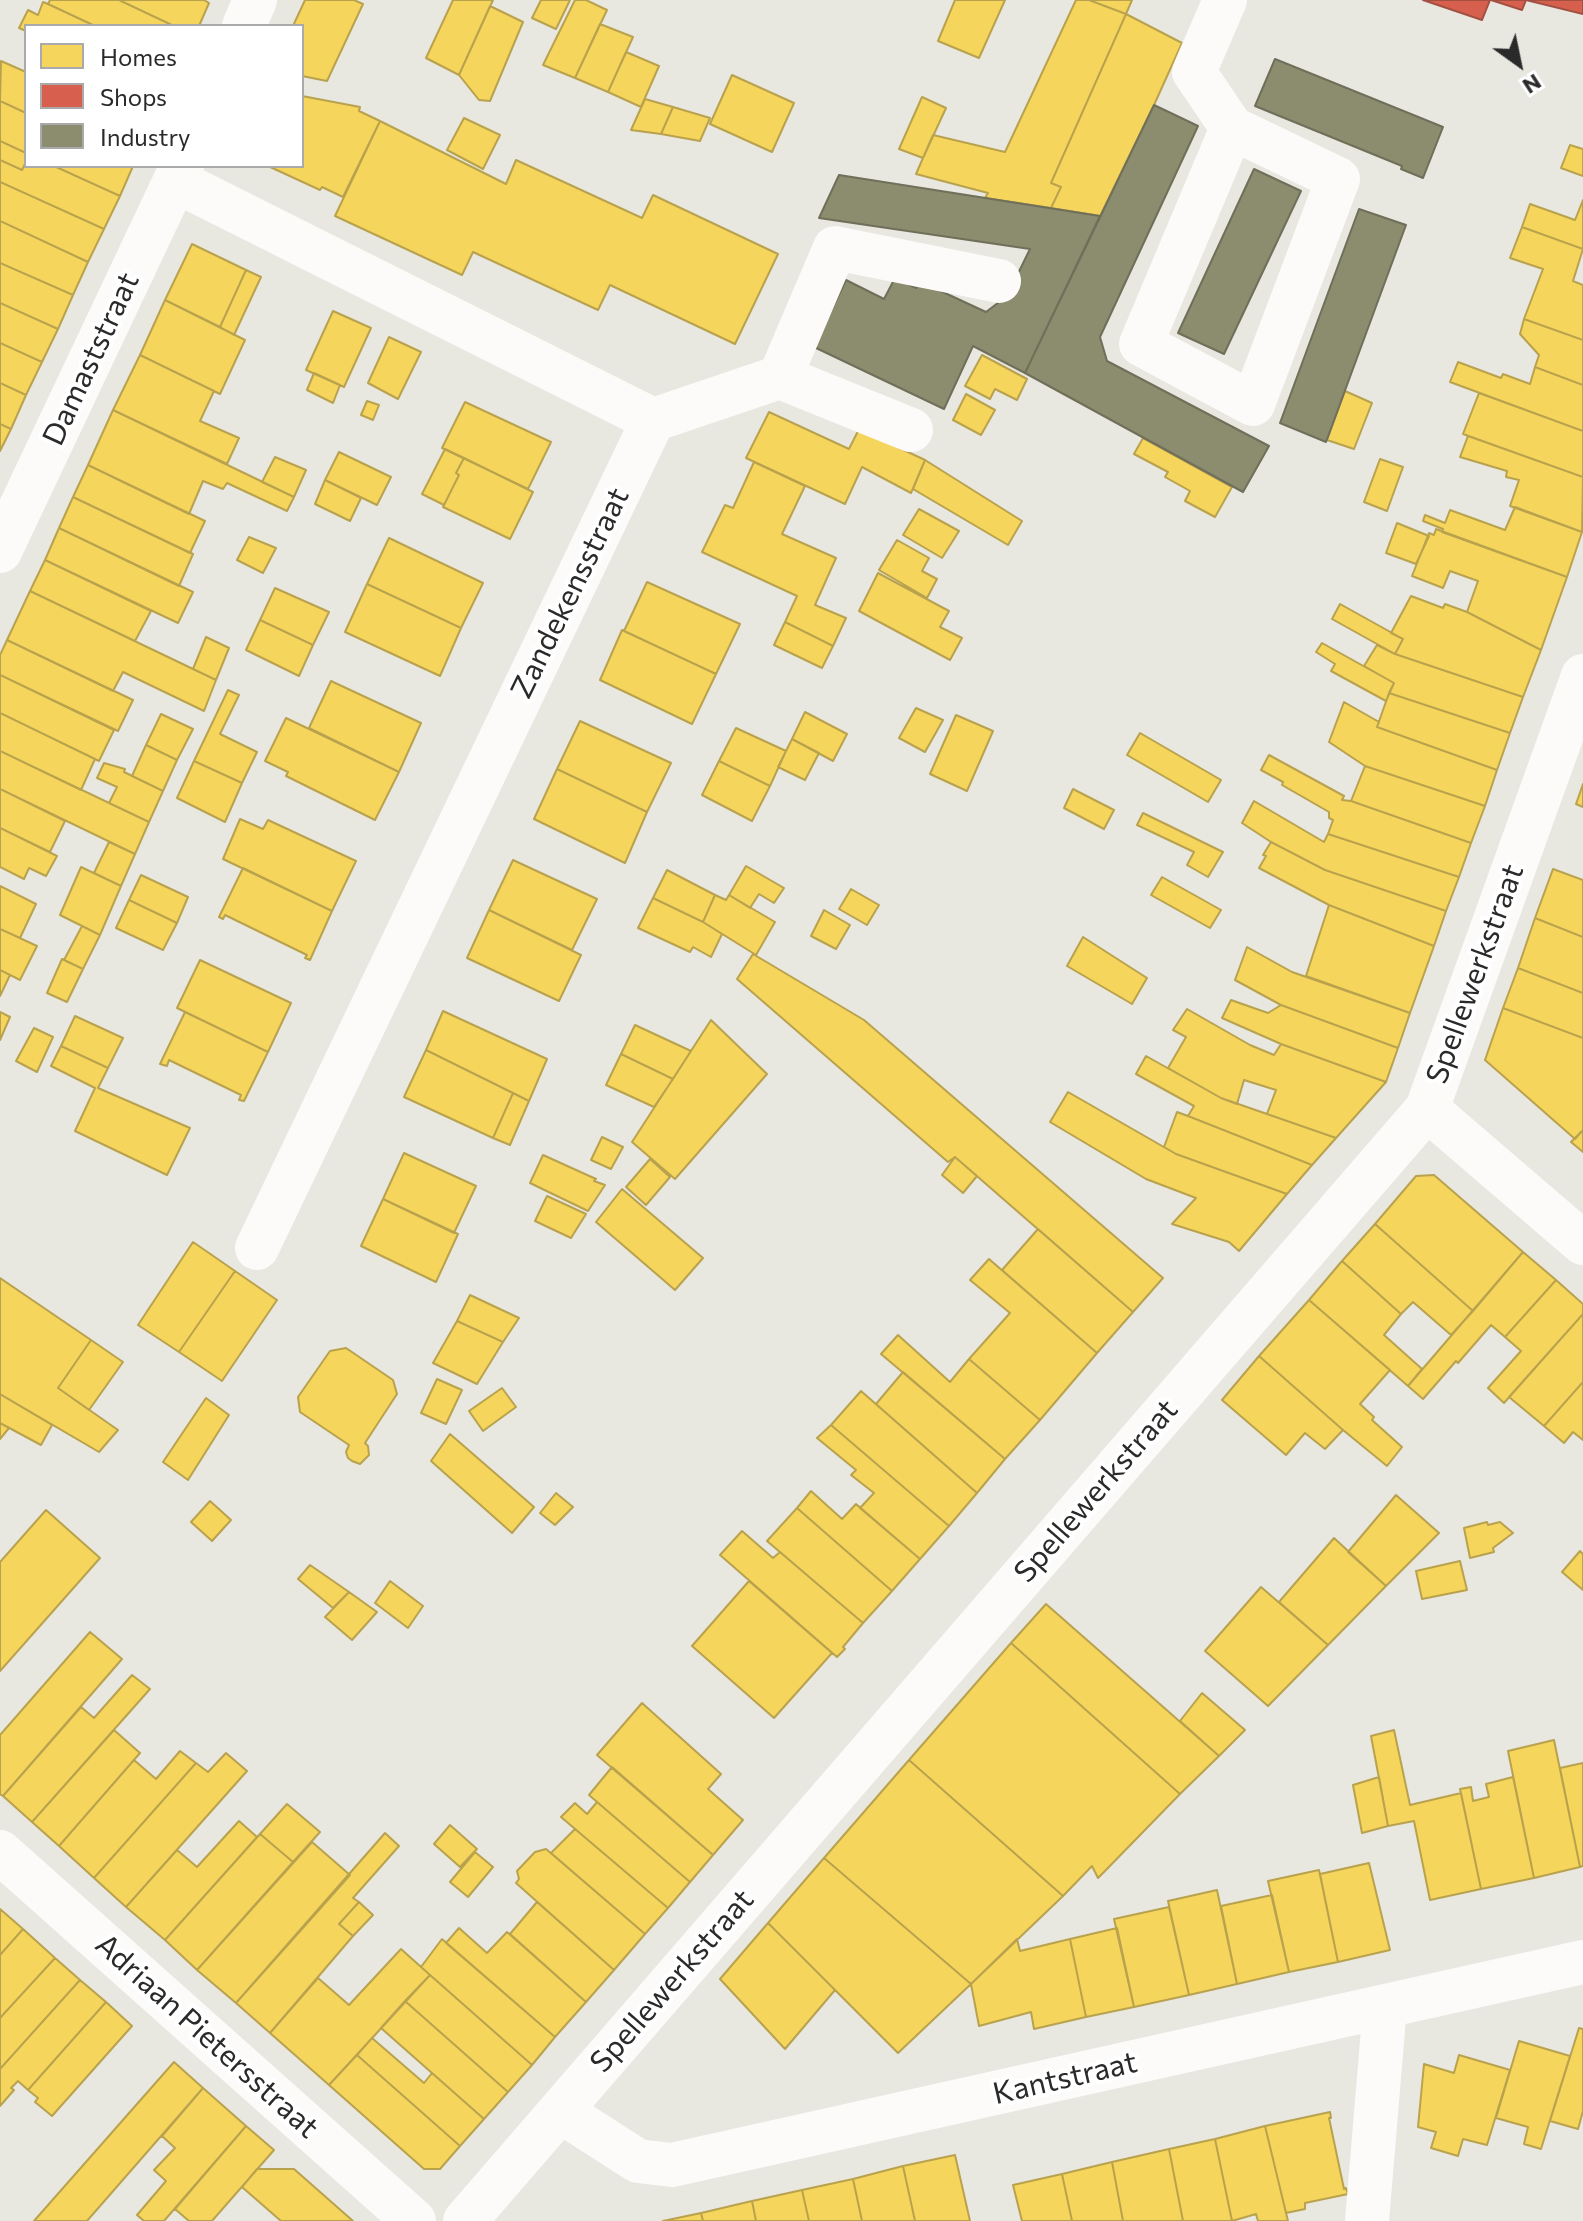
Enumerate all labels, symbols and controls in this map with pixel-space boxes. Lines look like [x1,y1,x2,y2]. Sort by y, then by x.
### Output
legend [24,24,304,168]
north arrow [1479,24,1559,104]
text: Homes [100,42,177,71]
text: N [1518,69,1547,100]
text: Shops [100,82,167,111]
text: Industry [100,122,190,151]
street label: Damaststraat [35,267,147,451]
street label: Zandekensstraat [503,482,637,704]
street label: Spellewerkstraat [1419,859,1531,1089]
street label: Spellewerkstraat [1007,1392,1185,1590]
street label: Spellewerkstraat [583,1882,761,2080]
street label: Adriaan Pietersstraat [88,1926,326,2146]
street label: Kantstraat [990,2044,1140,2112]

